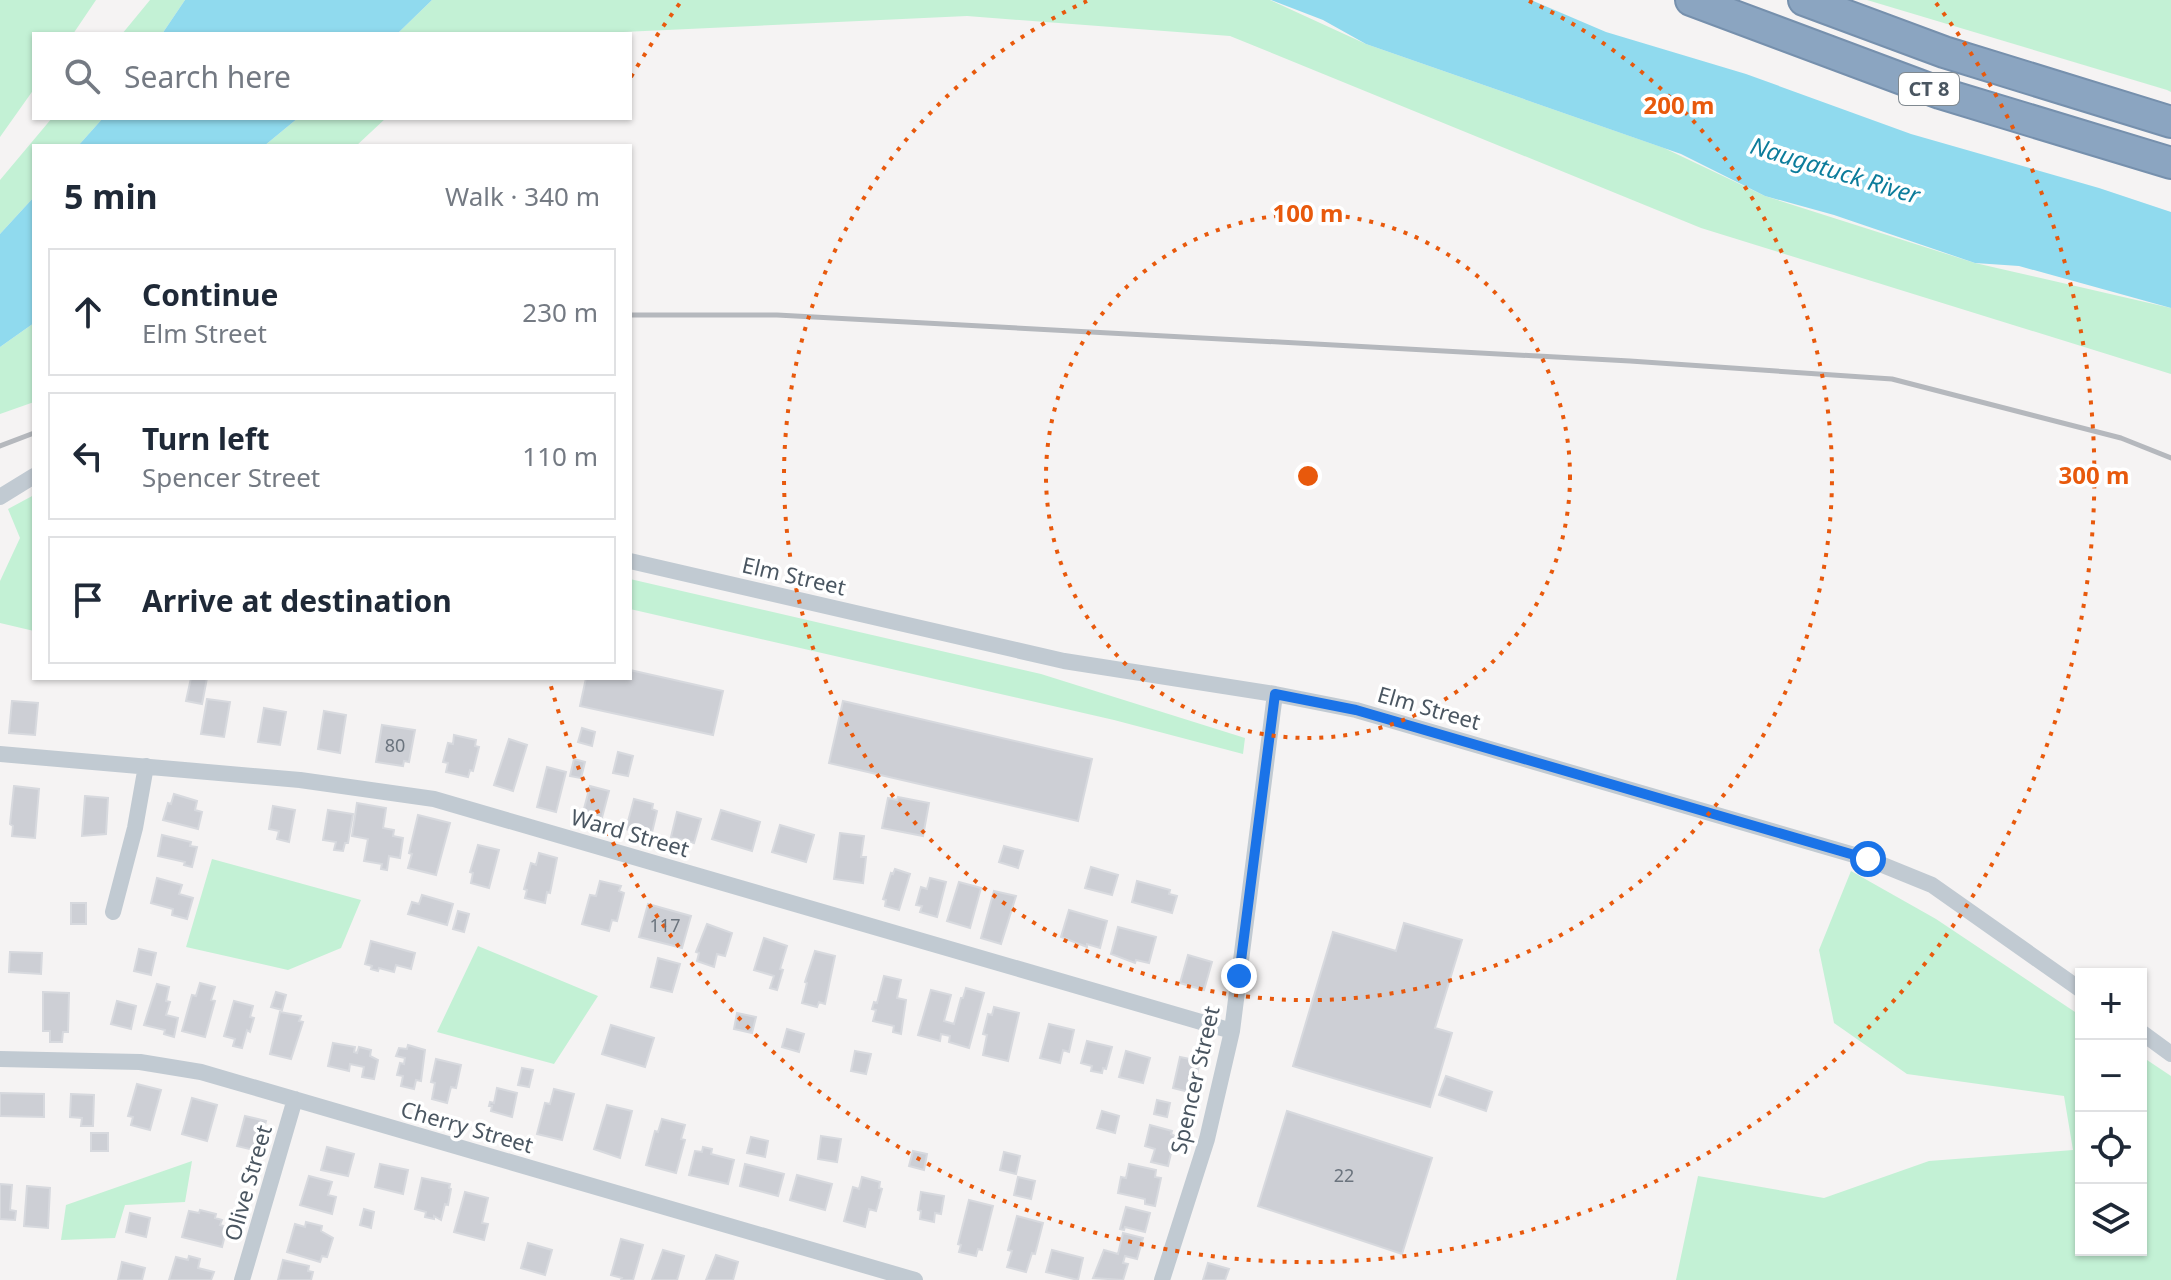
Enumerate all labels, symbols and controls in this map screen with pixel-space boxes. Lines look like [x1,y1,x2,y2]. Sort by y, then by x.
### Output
search box [32,32,632,120]
icon: search [60,54,104,98]
text: Search here [124,56,291,97]
road number: CT 8 [1899,73,1959,105]
text: 200 m [1644,88,1714,121]
water label: Naugatuck River [1747,128,1926,211]
text: 5 min [64,173,158,219]
text: Walk · 340 m [445,178,600,214]
text: 100 m [1273,196,1343,229]
text: Continue [142,274,278,315]
icon: ahead [66,290,110,334]
text: 230 m [522,294,598,330]
text: Elm Street [142,315,267,351]
text: Turn left [142,418,270,459]
icon: left [66,434,110,478]
text: 110 m [522,438,598,474]
text: 300 m [2059,458,2129,491]
text: Spencer Street [142,459,320,495]
centre of rings [1294,462,1322,490]
street label: Elm Street [739,549,849,602]
icon: arrive [66,578,110,622]
text: Arrive at destination [142,580,452,621]
street label: Elm Street [1374,678,1484,736]
house number: 80 [385,733,405,757]
street label: Ward Street [568,801,693,863]
route start [1850,841,1886,877]
house number: 117 [650,913,680,937]
route end [1221,958,1257,994]
map controls [2075,968,2147,1256]
button: + [2075,968,2147,1040]
street label: Spencer Street [1162,1003,1226,1157]
button: − [2075,1040,2147,1112]
street label: Cherry Street [398,1093,537,1159]
button: locate [2075,1112,2147,1184]
street label: Olive Street [216,1121,278,1244]
house number: 22 [1334,1163,1354,1187]
button: layers [2075,1184,2147,1256]

